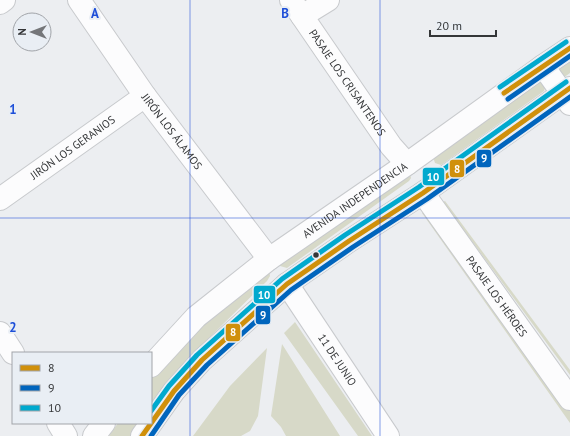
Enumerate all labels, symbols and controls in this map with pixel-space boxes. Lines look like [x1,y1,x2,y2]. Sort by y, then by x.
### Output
text: A [91,5,99,22]
text: B [281,5,289,22]
north arrow [12,12,52,52]
scale bar [430,12,496,38]
text: 20 m [436,18,462,33]
street label: PASAJE LOS CRISANTENOS [306,27,389,139]
text: N [15,28,29,36]
street label: JIRÓN LOS ÁLAMOS [138,90,205,172]
text: 1 [9,101,17,118]
street label: JIRÓN LOS GERANIOS [27,112,118,183]
line badge: 9 [476,149,492,168]
text: 9 [481,151,487,165]
street label: AVENIDA INDEPENDENCIA [300,159,410,241]
line badge: 8 [449,159,465,178]
text: 8 [454,162,460,176]
line badge: 10 [422,167,445,186]
text: 10 [427,170,439,184]
unlabelled marker [311,250,321,260]
street label: PASAJE LOS HÉROES [463,253,530,340]
line badge: 10 [253,285,276,304]
text: 10 [258,288,270,302]
line badge: 9 [255,305,271,325]
text: 9 [260,308,266,322]
text: 2 [9,319,17,336]
line badge: 8 [225,323,241,342]
text: 8 [230,325,236,339]
street label: 11 DE JUNIO [315,331,360,388]
legend [12,352,152,424]
text: 8 [48,360,55,375]
text: 9 [48,380,55,395]
text: 10 [48,400,62,415]

